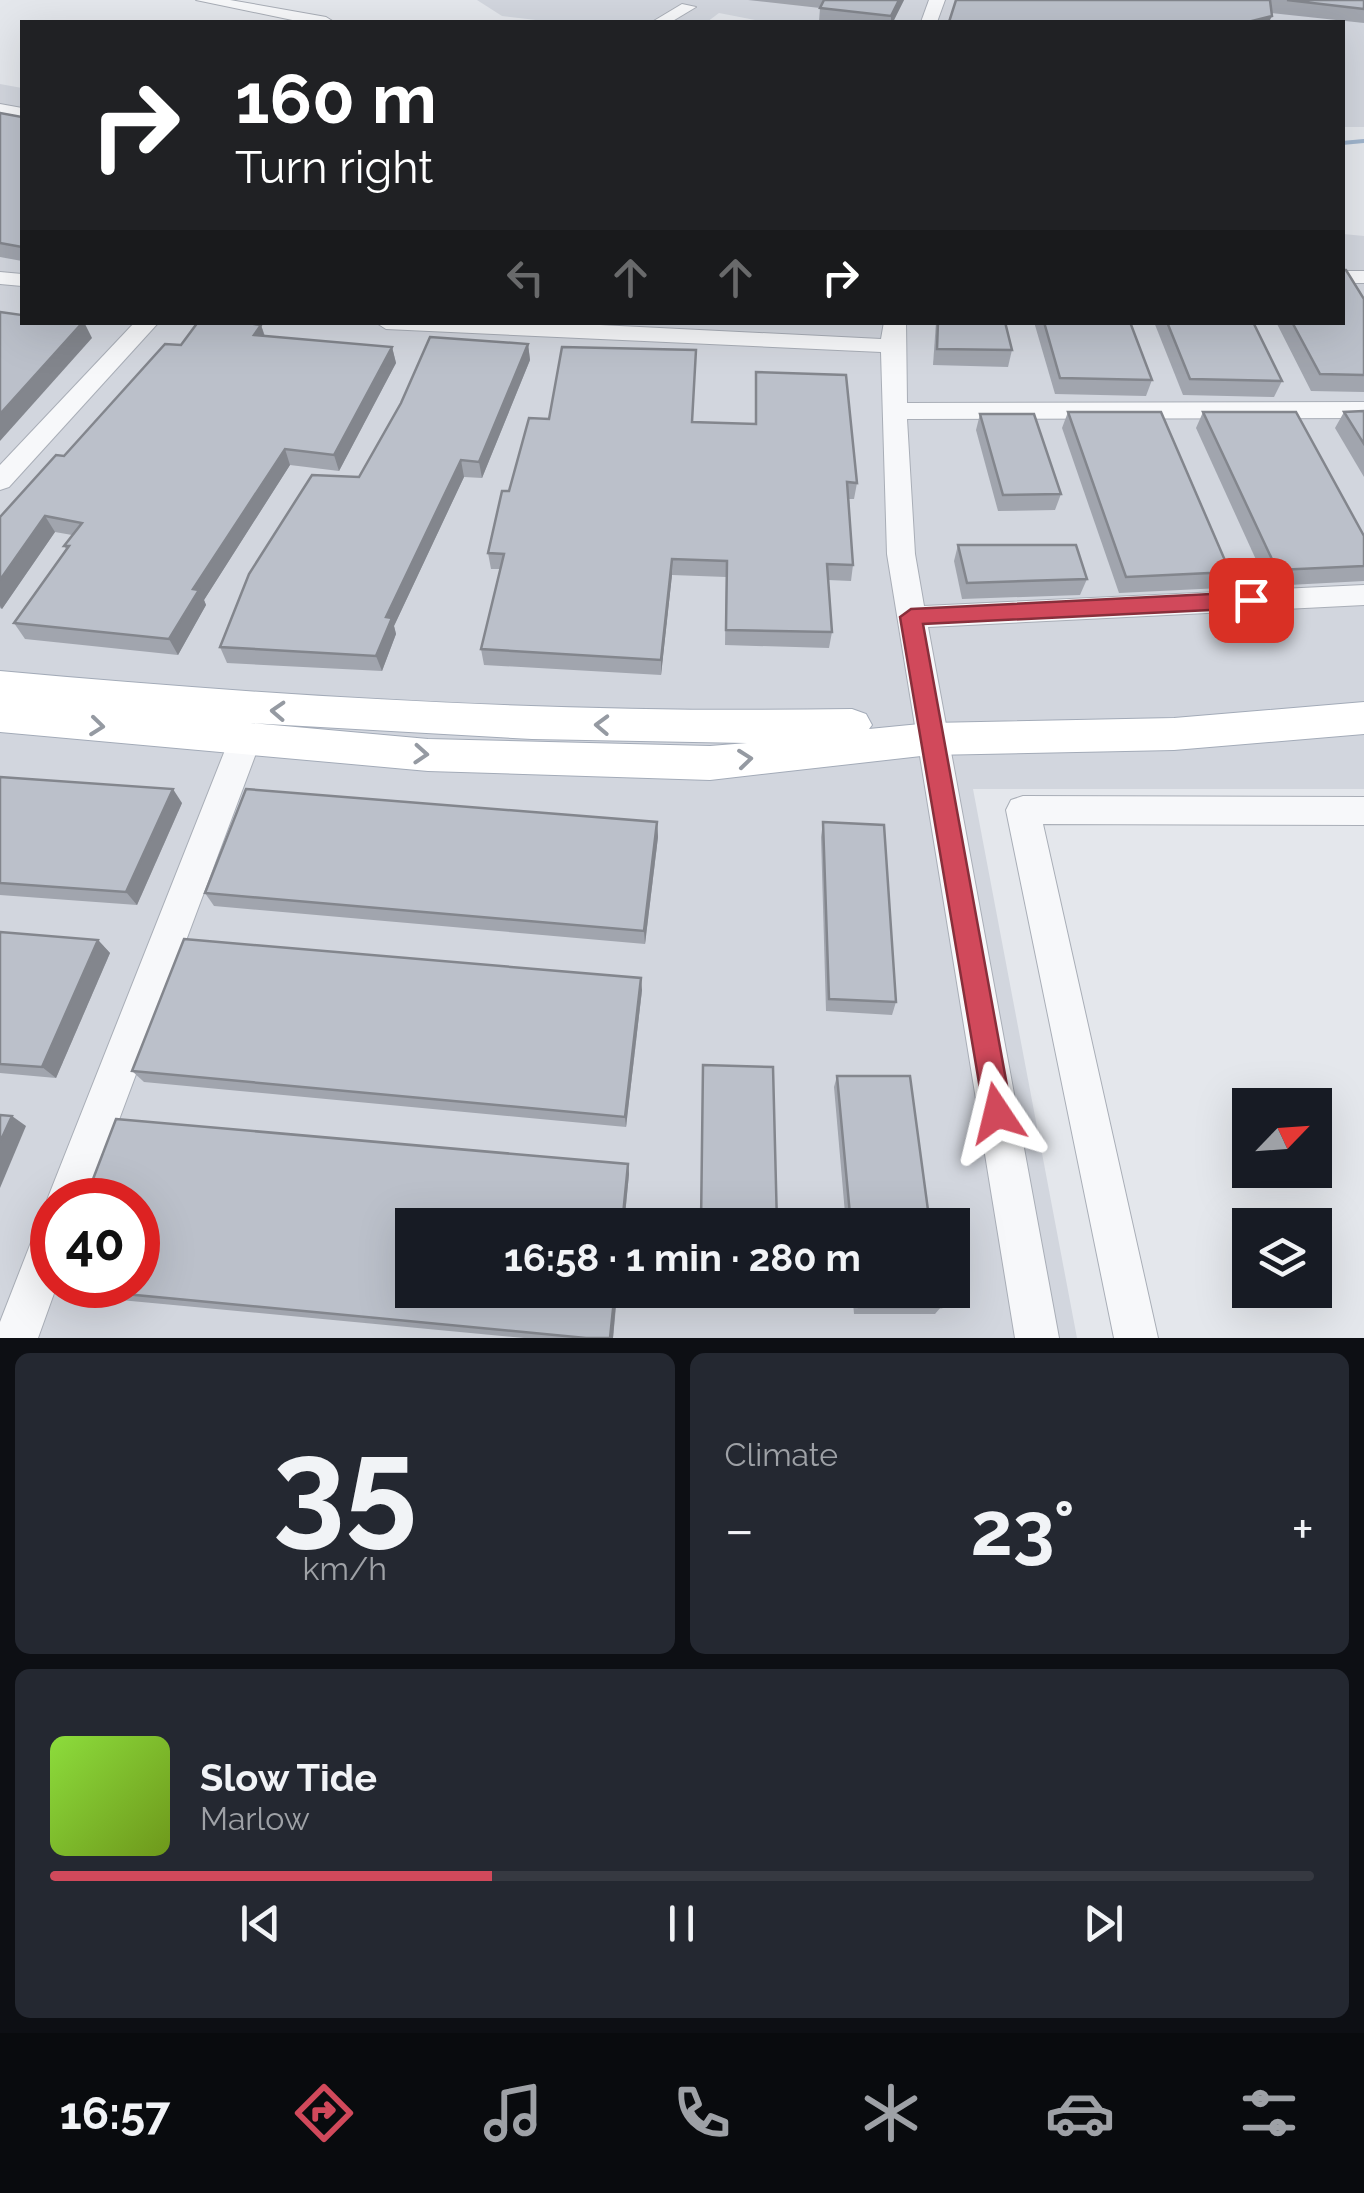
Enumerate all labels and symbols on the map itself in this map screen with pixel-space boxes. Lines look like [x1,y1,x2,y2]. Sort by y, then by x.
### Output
pin [1209,558,1294,643]
one-way arrow [269,701,285,722]
one-way arrow [89,715,105,736]
one-way arrow [594,715,610,736]
one-way arrow [413,743,429,765]
one-way arrow [738,749,754,770]
position arrow [945,1061,1049,1165]
north arrow [1232,1088,1332,1188]
speed limit sign: 40 [30,1178,160,1308]

